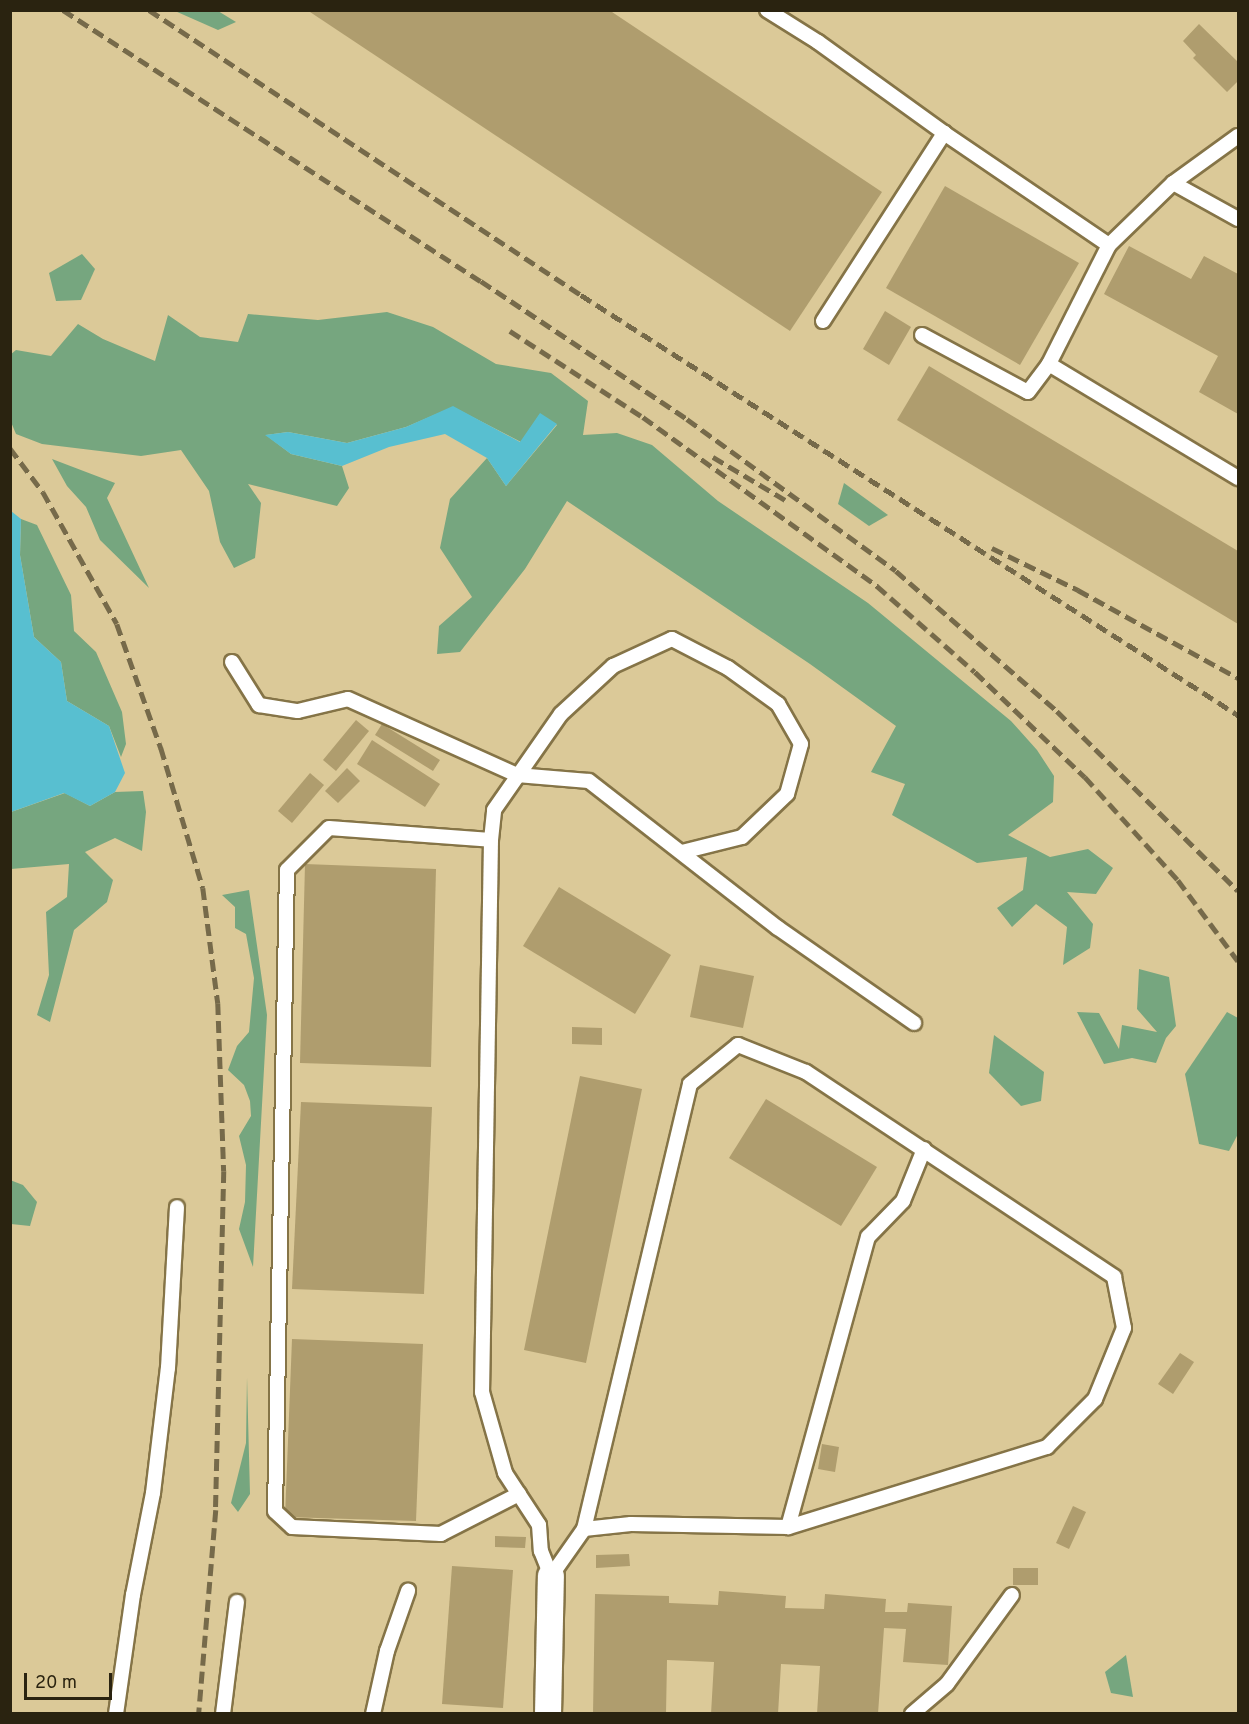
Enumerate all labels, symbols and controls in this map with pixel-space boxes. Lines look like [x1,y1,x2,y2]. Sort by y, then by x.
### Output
scale bar [27,1661,116,1699]
text: 20 m [35,1672,77,1695]

